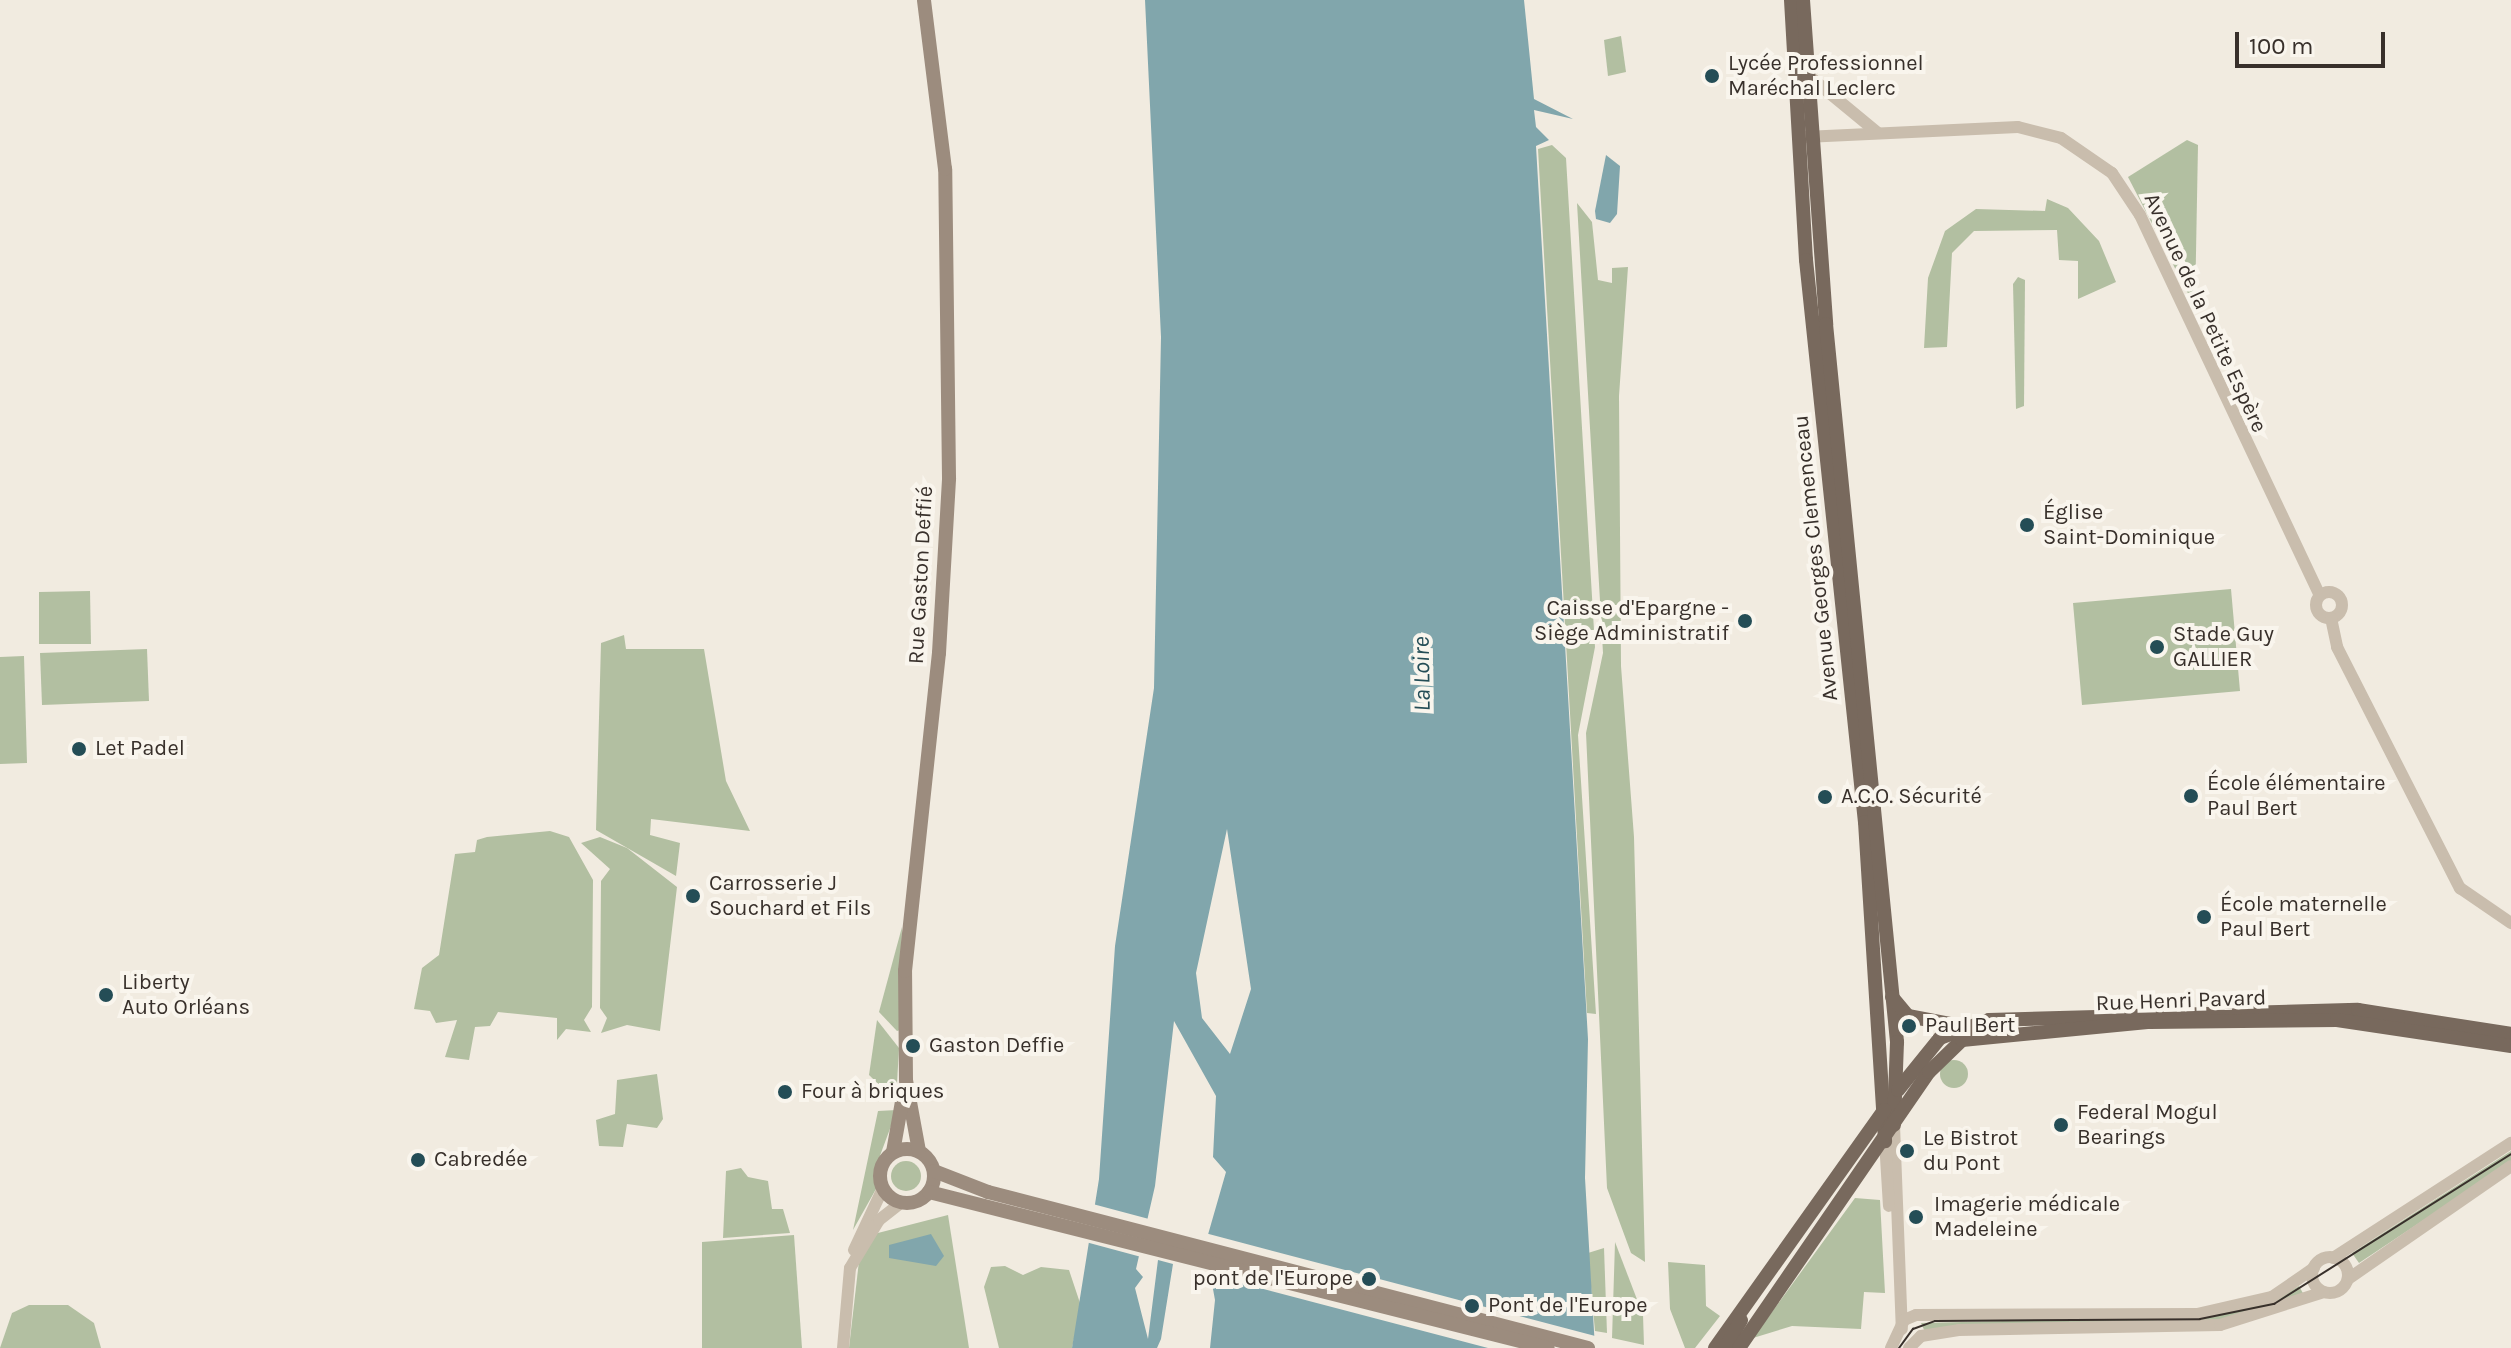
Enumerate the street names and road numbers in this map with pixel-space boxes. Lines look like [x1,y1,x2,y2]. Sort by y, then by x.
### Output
street label: Avenue de la Petite Espère [2138,189,2272,437]
street label: Avenue Georges Clemenceau [1788,414,1844,702]
street label: Rue Gaston Deffié [903,485,939,665]
street label: Rue Henri Pavard [2095,985,2267,1017]

